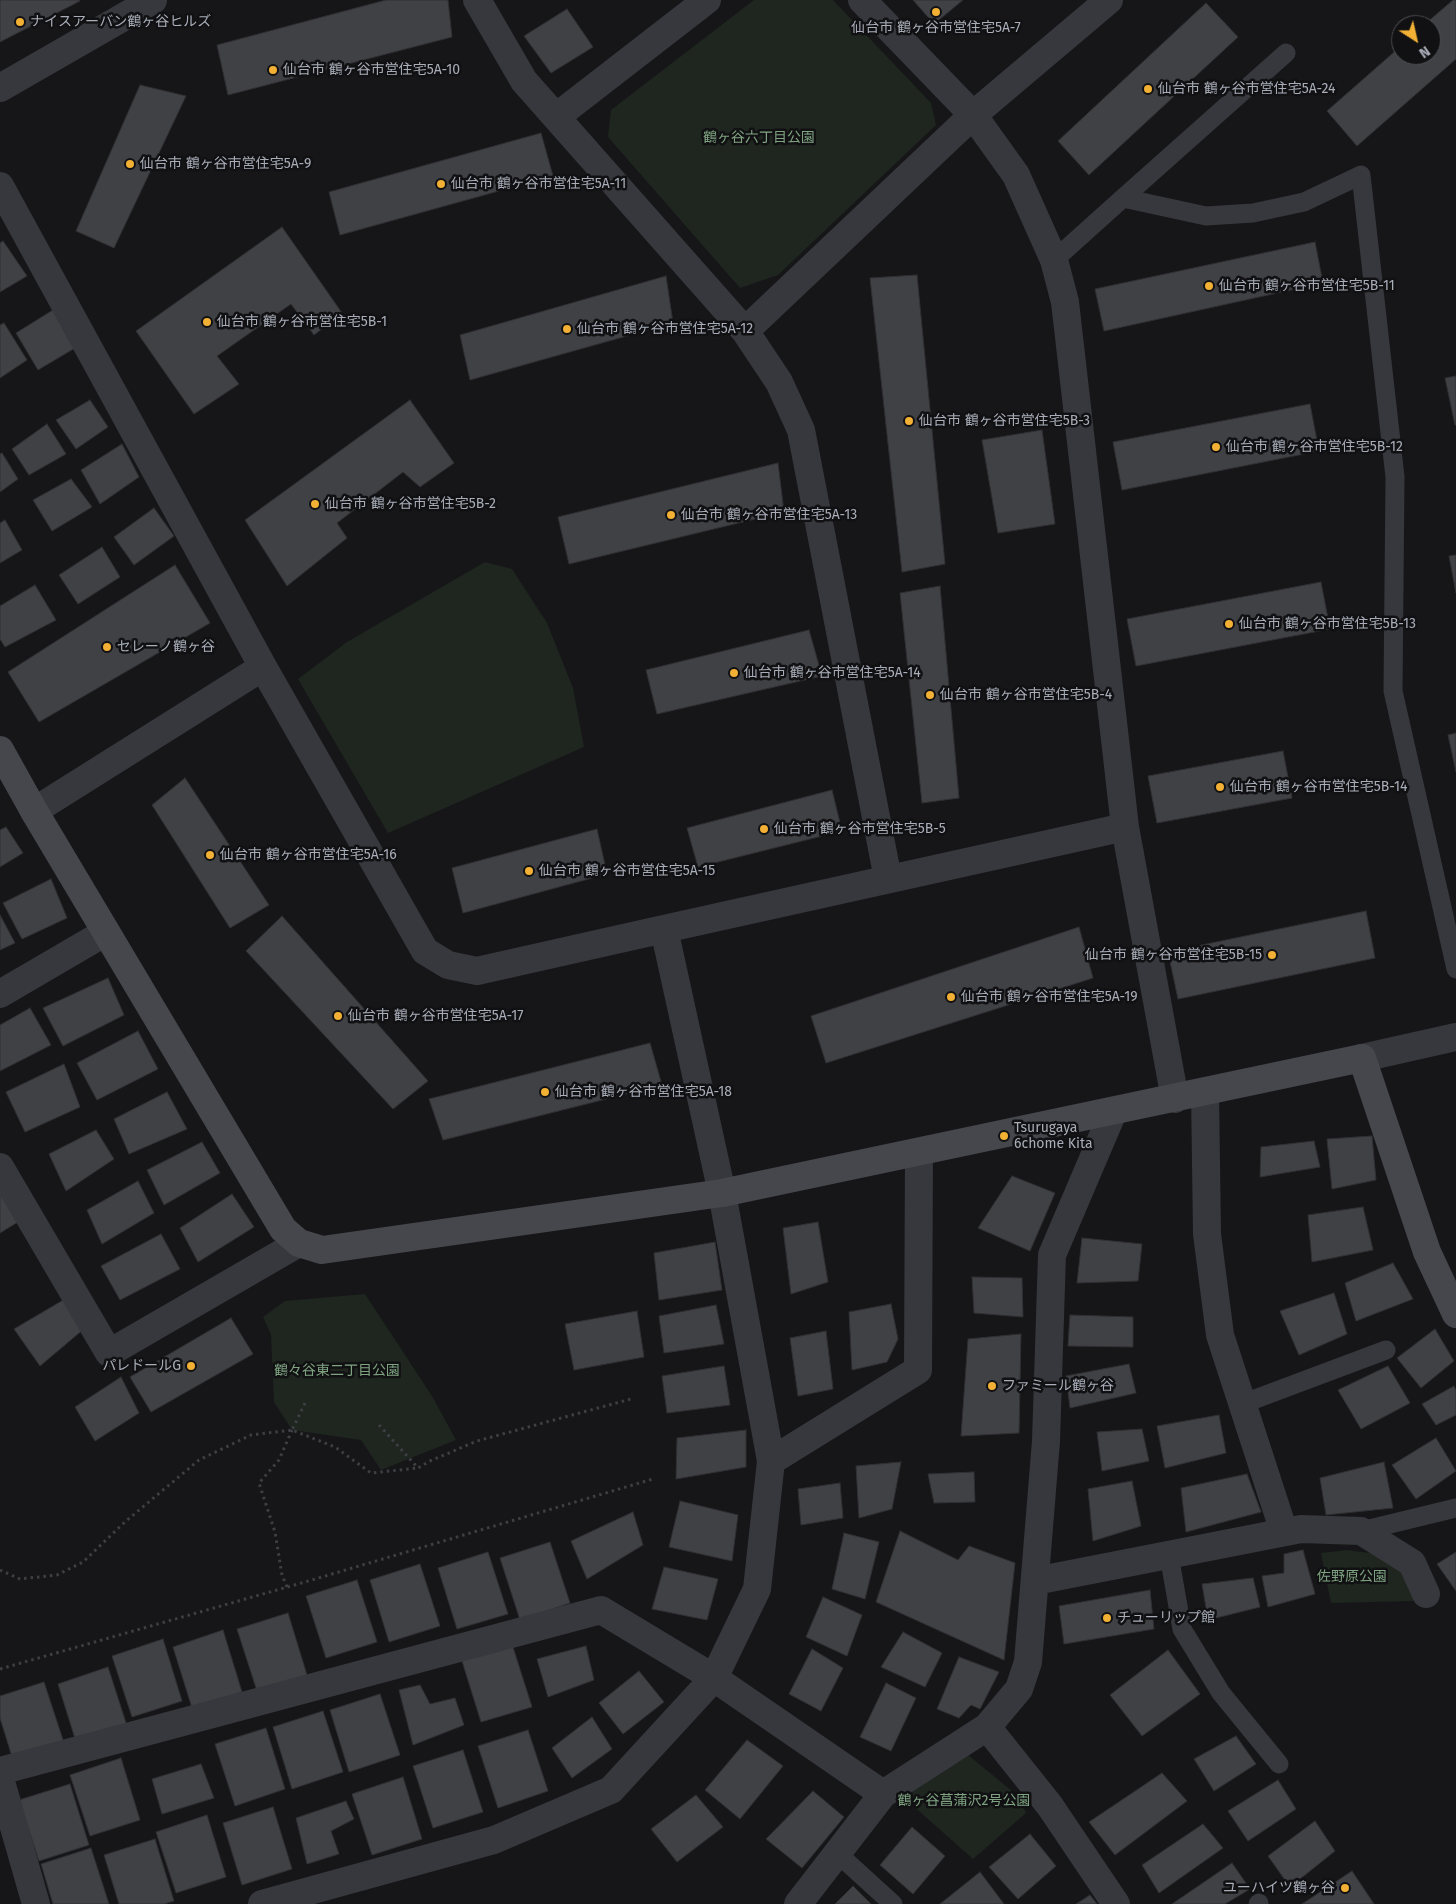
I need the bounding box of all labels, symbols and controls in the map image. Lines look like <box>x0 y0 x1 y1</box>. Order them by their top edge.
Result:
marker: 仙台市 鶴ヶ谷市営住宅5A-7 <box>930 6 942 18</box>
place label: ナイスアーバン鶴ヶ谷ヒルズ <box>30 14 211 30</box>
north arrow <box>1391 15 1441 65</box>
marker: ナイスアーバン鶴ヶ谷ヒルズ <box>14 16 26 28</box>
place label: 仙台市 鶴ヶ谷市営住宅5A-7 <box>851 20 1021 36</box>
text: N <box>1416 42 1433 62</box>
place label: 仙台市 鶴ヶ谷市営住宅5A-10 <box>283 62 460 78</box>
marker: 仙台市 鶴ヶ谷市営住宅5A-10 <box>267 64 279 76</box>
place label: 仙台市 鶴ヶ谷市営住宅5A-24 <box>1158 81 1335 97</box>
marker: 仙台市 鶴ヶ谷市営住宅5A-24 <box>1142 83 1154 95</box>
park label: 鶴ヶ谷六丁目公園 <box>703 130 815 146</box>
place label: 仙台市 鶴ヶ谷市営住宅5A-9 <box>140 156 311 172</box>
marker: 仙台市 鶴ヶ谷市営住宅5A-9 <box>124 158 136 170</box>
place label: 仙台市 鶴ヶ谷市営住宅5A-11 <box>451 176 626 192</box>
marker: 仙台市 鶴ヶ谷市営住宅5A-11 <box>435 178 447 190</box>
place label: 仙台市 鶴ヶ谷市営住宅5B-11 <box>1219 278 1395 294</box>
marker: 仙台市 鶴ヶ谷市営住宅5B-11 <box>1203 280 1215 292</box>
place label: 仙台市 鶴ヶ谷市営住宅5B-1 <box>217 314 387 330</box>
marker: 仙台市 鶴ヶ谷市営住宅5B-1 <box>201 316 213 328</box>
place label: 仙台市 鶴ヶ谷市営住宅5A-12 <box>577 321 753 337</box>
marker: 仙台市 鶴ヶ谷市営住宅5A-12 <box>561 323 573 335</box>
place label: 仙台市 鶴ヶ谷市営住宅5B-3 <box>919 413 1090 429</box>
marker: 仙台市 鶴ヶ谷市営住宅5B-3 <box>903 415 915 427</box>
place label: 仙台市 鶴ヶ谷市営住宅5B-12 <box>1226 439 1403 455</box>
marker: 仙台市 鶴ヶ谷市営住宅5B-12 <box>1210 441 1222 453</box>
place label: 仙台市 鶴ヶ谷市営住宅5B-2 <box>325 496 496 512</box>
marker: 仙台市 鶴ヶ谷市営住宅5B-2 <box>309 498 321 510</box>
place label: 仙台市 鶴ヶ谷市営住宅5A-13 <box>681 507 857 523</box>
marker: 仙台市 鶴ヶ谷市営住宅5A-13 <box>665 509 677 521</box>
place label: 仙台市 鶴ヶ谷市営住宅5B-13 <box>1239 616 1416 632</box>
marker: 仙台市 鶴ヶ谷市営住宅5B-13 <box>1223 618 1235 630</box>
place label: セレーノ鶴ヶ谷 <box>117 639 215 655</box>
marker: セレーノ鶴ヶ谷 <box>101 641 113 653</box>
place label: 仙台市 鶴ヶ谷市営住宅5A-14 <box>744 665 921 681</box>
marker: 仙台市 鶴ヶ谷市営住宅5A-14 <box>728 667 740 679</box>
place label: 仙台市 鶴ヶ谷市営住宅5B-4 <box>940 687 1112 703</box>
marker: 仙台市 鶴ヶ谷市営住宅5B-4 <box>924 689 936 701</box>
place label: 仙台市 鶴ヶ谷市営住宅5B-14 <box>1230 779 1407 795</box>
marker: 仙台市 鶴ヶ谷市営住宅5B-14 <box>1214 781 1226 793</box>
place label: 仙台市 鶴ヶ谷市営住宅5B-5 <box>774 821 946 837</box>
marker: 仙台市 鶴ヶ谷市営住宅5B-5 <box>758 823 770 835</box>
place label: 仙台市 鶴ヶ谷市営住宅5A-16 <box>220 847 397 863</box>
marker: 仙台市 鶴ヶ谷市営住宅5A-16 <box>204 849 216 861</box>
place label: 仙台市 鶴ヶ谷市営住宅5A-15 <box>539 863 715 879</box>
marker: 仙台市 鶴ヶ谷市営住宅5A-15 <box>523 865 535 877</box>
place label: 仙台市 鶴ヶ谷市営住宅5B-15 <box>1085 947 1262 963</box>
marker: 仙台市 鶴ヶ谷市営住宅5B-15 <box>1266 949 1278 961</box>
place label: 仙台市 鶴ヶ谷市営住宅5A-19 <box>961 989 1138 1005</box>
marker: 仙台市 鶴ヶ谷市営住宅5A-19 <box>945 991 957 1003</box>
place label: 仙台市 鶴ヶ谷市営住宅5A-17 <box>348 1008 524 1024</box>
marker: 仙台市 鶴ヶ谷市営住宅5A-17 <box>332 1010 344 1022</box>
place label: 仙台市 鶴ヶ谷市営住宅5A-18 <box>555 1084 732 1100</box>
marker: 仙台市 鶴ヶ谷市営住宅5A-18 <box>539 1086 551 1098</box>
place label: Tsurugaya 6chome Kita <box>1014 1120 1093 1152</box>
marker: Tsurugaya 6chome Kita <box>998 1130 1010 1142</box>
place label: パレドールG <box>102 1358 181 1374</box>
marker: パレドールG <box>185 1360 197 1372</box>
park label: 鶴々谷東二丁目公園 <box>274 1363 400 1379</box>
place label: ファミール鶴ヶ谷 <box>1002 1378 1114 1394</box>
marker: ファミール鶴ヶ谷 <box>986 1380 998 1392</box>
park label: 佐野原公園 <box>1317 1569 1387 1585</box>
place label: チューリップ館 <box>1117 1610 1215 1626</box>
marker: チューリップ館 <box>1101 1612 1113 1624</box>
park label: 鶴ヶ谷菖蒲沢2号公園 <box>898 1793 1030 1809</box>
place label: ユーハイツ鶴ヶ谷 <box>1223 1880 1335 1896</box>
marker: ユーハイツ鶴ヶ谷 <box>1339 1882 1351 1894</box>

